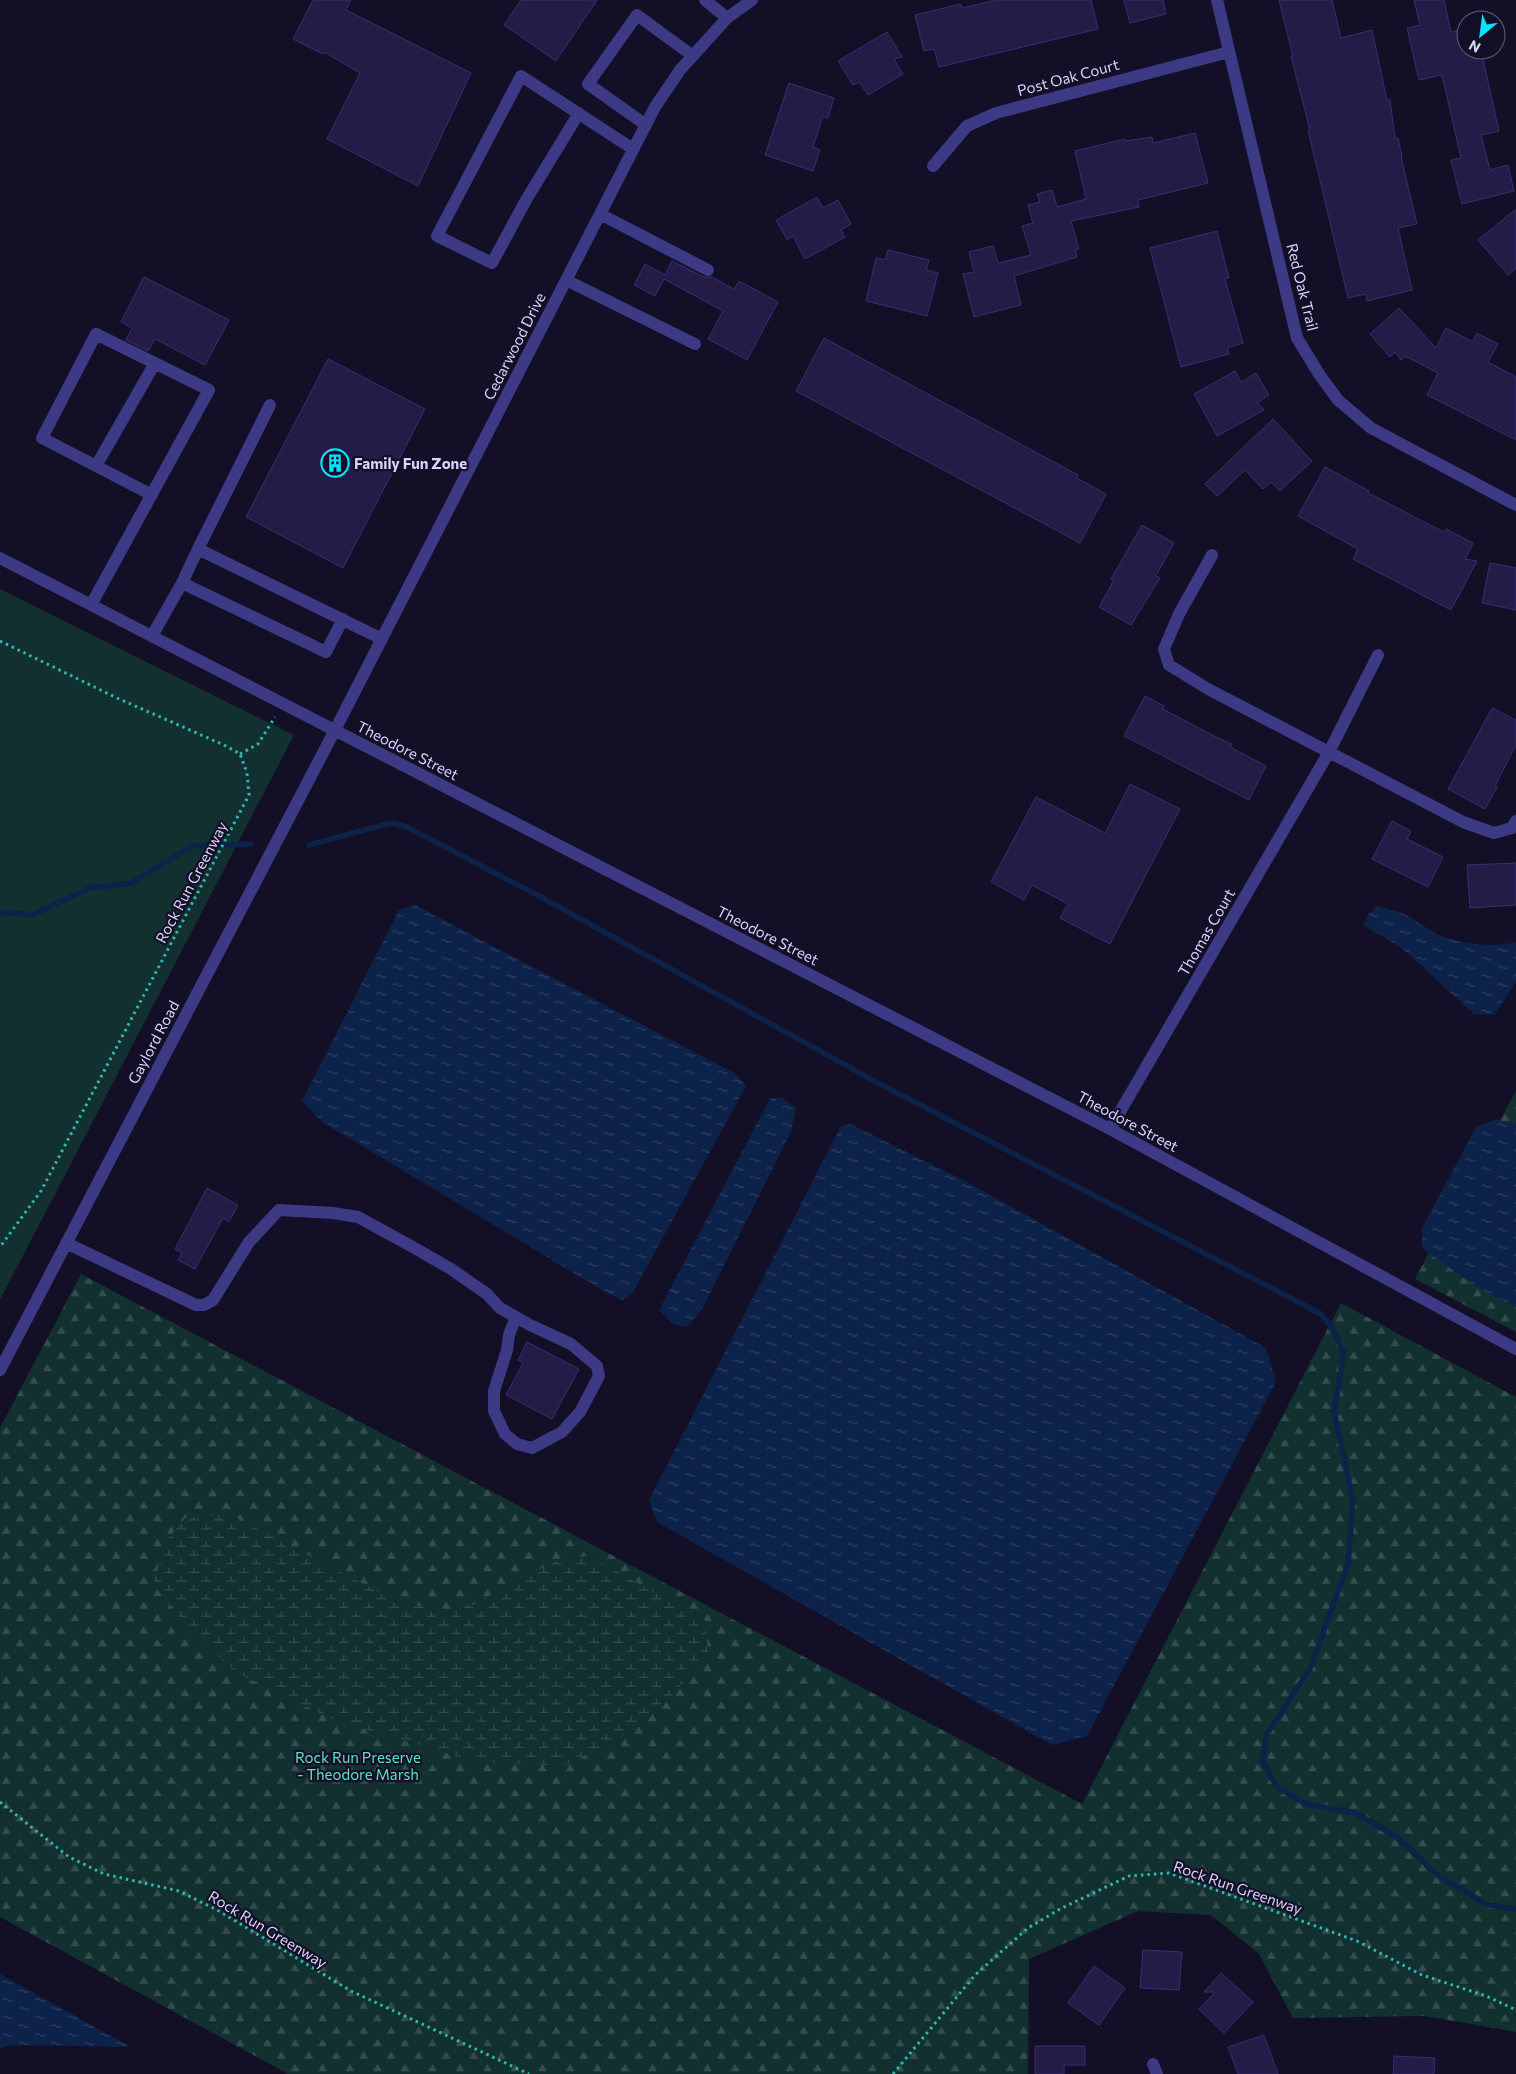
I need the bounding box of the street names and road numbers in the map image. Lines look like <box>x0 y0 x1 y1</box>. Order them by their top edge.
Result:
street label: Post Oak Court <box>1015 55 1121 99</box>
street label: Red Oak Trail <box>1283 241 1323 333</box>
street label: Cedarwood Drive <box>479 289 549 403</box>
street label: Theodore Street <box>354 717 462 783</box>
street label: Rock Run Greenway <box>151 818 231 946</box>
street label: Thomas Court <box>1174 885 1238 979</box>
street label: Theodore Street <box>714 902 822 968</box>
street label: Gaylord Road <box>124 997 182 1087</box>
street label: Theodore Street <box>1074 1087 1182 1155</box>
street label: Rock Run Greenway <box>1171 1857 1305 1918</box>
street label: Rock Run Greenway <box>205 1887 331 1972</box>

